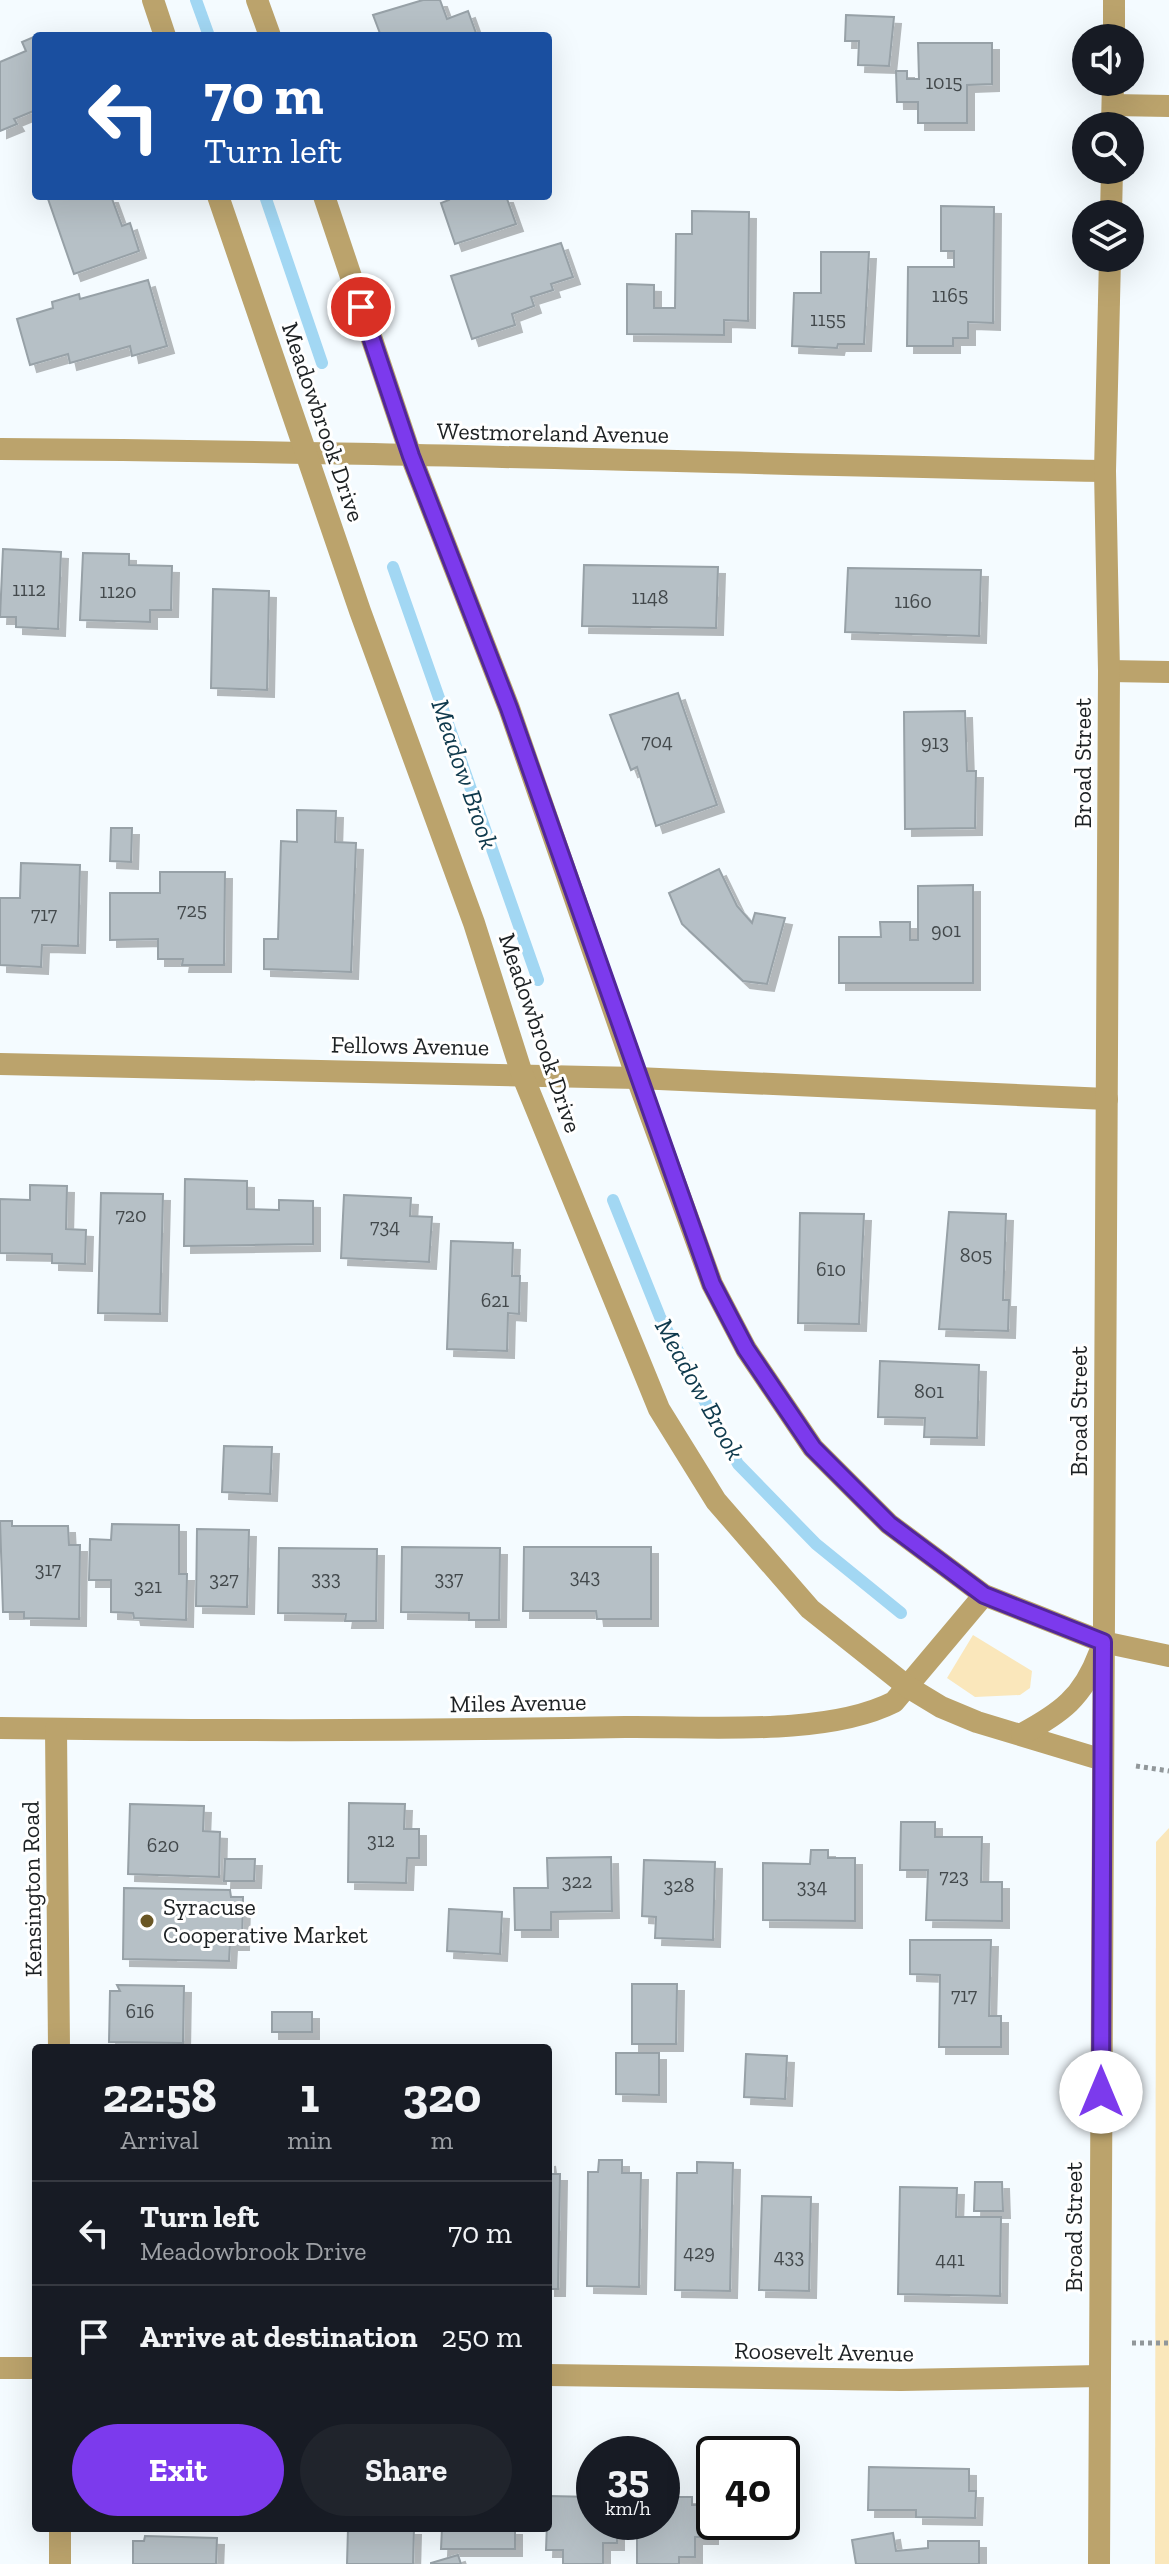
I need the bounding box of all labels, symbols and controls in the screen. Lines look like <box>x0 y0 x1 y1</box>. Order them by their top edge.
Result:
map controls <box>1072 24 1144 272</box>
button: sound <box>1072 24 1144 96</box>
text: 70 m <box>204 61 324 128</box>
icon: left <box>72 64 176 168</box>
house number: 1015 <box>925 70 963 94</box>
button: search <box>1072 112 1144 184</box>
text: Turn left <box>204 129 342 172</box>
button: layers <box>1072 200 1144 272</box>
pin <box>327 273 395 341</box>
house number: 1165 <box>932 283 968 307</box>
icon: arrive <box>339 285 383 329</box>
house number: 1155 <box>810 307 846 331</box>
street label: Meadowbrook Drive <box>276 318 371 525</box>
street label: Westmoreland Avenue <box>437 416 669 449</box>
house number: 1112 <box>12 577 46 601</box>
house number: 1120 <box>99 579 137 603</box>
house number: 1148 <box>632 585 668 609</box>
house number: 1160 <box>894 589 932 613</box>
water label: Meadow Brook <box>424 695 506 853</box>
street label: Broad Street <box>1068 698 1097 828</box>
house number: 704 <box>641 729 673 753</box>
house number: 913 <box>921 730 949 754</box>
house number: 725 <box>177 898 207 922</box>
house number: 717 <box>31 902 58 926</box>
house number: 901 <box>931 918 961 942</box>
street label: Meadowbrook Drive <box>493 929 588 1136</box>
street label: Fellows Avenue <box>331 1030 489 1061</box>
house number: 720 <box>115 1203 147 1227</box>
house number: 734 <box>370 1214 400 1238</box>
house number: 805 <box>960 1243 992 1267</box>
house number: 610 <box>816 1257 846 1281</box>
house number: 621 <box>481 1288 510 1312</box>
water label: Meadow Brook <box>648 1313 752 1465</box>
street label: Broad Street <box>1064 1346 1093 1476</box>
house number: 801 <box>914 1379 944 1403</box>
house number: 317 <box>35 1557 62 1581</box>
house number: 343 <box>570 1564 600 1588</box>
house number: 333 <box>311 1566 341 1590</box>
house number: 337 <box>435 1566 464 1590</box>
house number: 327 <box>209 1567 239 1591</box>
house number: 321 <box>134 1574 162 1598</box>
street label: Miles Avenue <box>449 1687 587 1718</box>
street label: Kensington Road <box>15 1801 48 1977</box>
house number: 312 <box>367 1828 395 1852</box>
house number: 620 <box>147 1833 179 1857</box>
house number: 723 <box>939 1864 969 1888</box>
house number: 322 <box>562 1869 592 1893</box>
house number: 328 <box>664 1873 694 1897</box>
house number: 334 <box>797 1874 827 1898</box>
place label: Syracuse Cooperative Market <box>163 1892 368 1949</box>
marker: Syracuse Cooperative Market <box>138 1912 156 1930</box>
house number: 717 <box>951 1983 978 2007</box>
house number: 616 <box>126 1999 154 2023</box>
position arrow <box>1059 2050 1143 2134</box>
text: 22:58 <box>102 2067 217 2124</box>
text: 1 <box>300 2067 319 2124</box>
text: 320 <box>402 2067 481 2124</box>
text: Arrival <box>121 2124 199 2156</box>
text: min <box>287 2124 332 2156</box>
text: m <box>431 2124 453 2156</box>
street label: Broad Street <box>1059 2162 1088 2292</box>
text: Turn left <box>140 2199 259 2235</box>
icon: left <box>72 2211 116 2255</box>
text: 70 m <box>448 2215 512 2251</box>
text: Meadowbrook Drive <box>140 2235 367 2267</box>
house number: 429 <box>683 2240 715 2264</box>
house number: 433 <box>774 2244 804 2268</box>
house number: 441 <box>935 2247 965 2271</box>
icon: arrive <box>72 2315 116 2359</box>
text: Arrive at destination <box>140 2319 417 2355</box>
text: 250 m <box>441 2319 522 2355</box>
street label: Roosevelt Avenue <box>734 2335 914 2368</box>
button: Exit <box>72 2424 284 2516</box>
button: Share <box>300 2424 512 2516</box>
speed limit sign: 40 <box>696 2436 800 2540</box>
text: 35 <box>607 2454 649 2502</box>
text: km/h <box>605 2496 651 2520</box>

